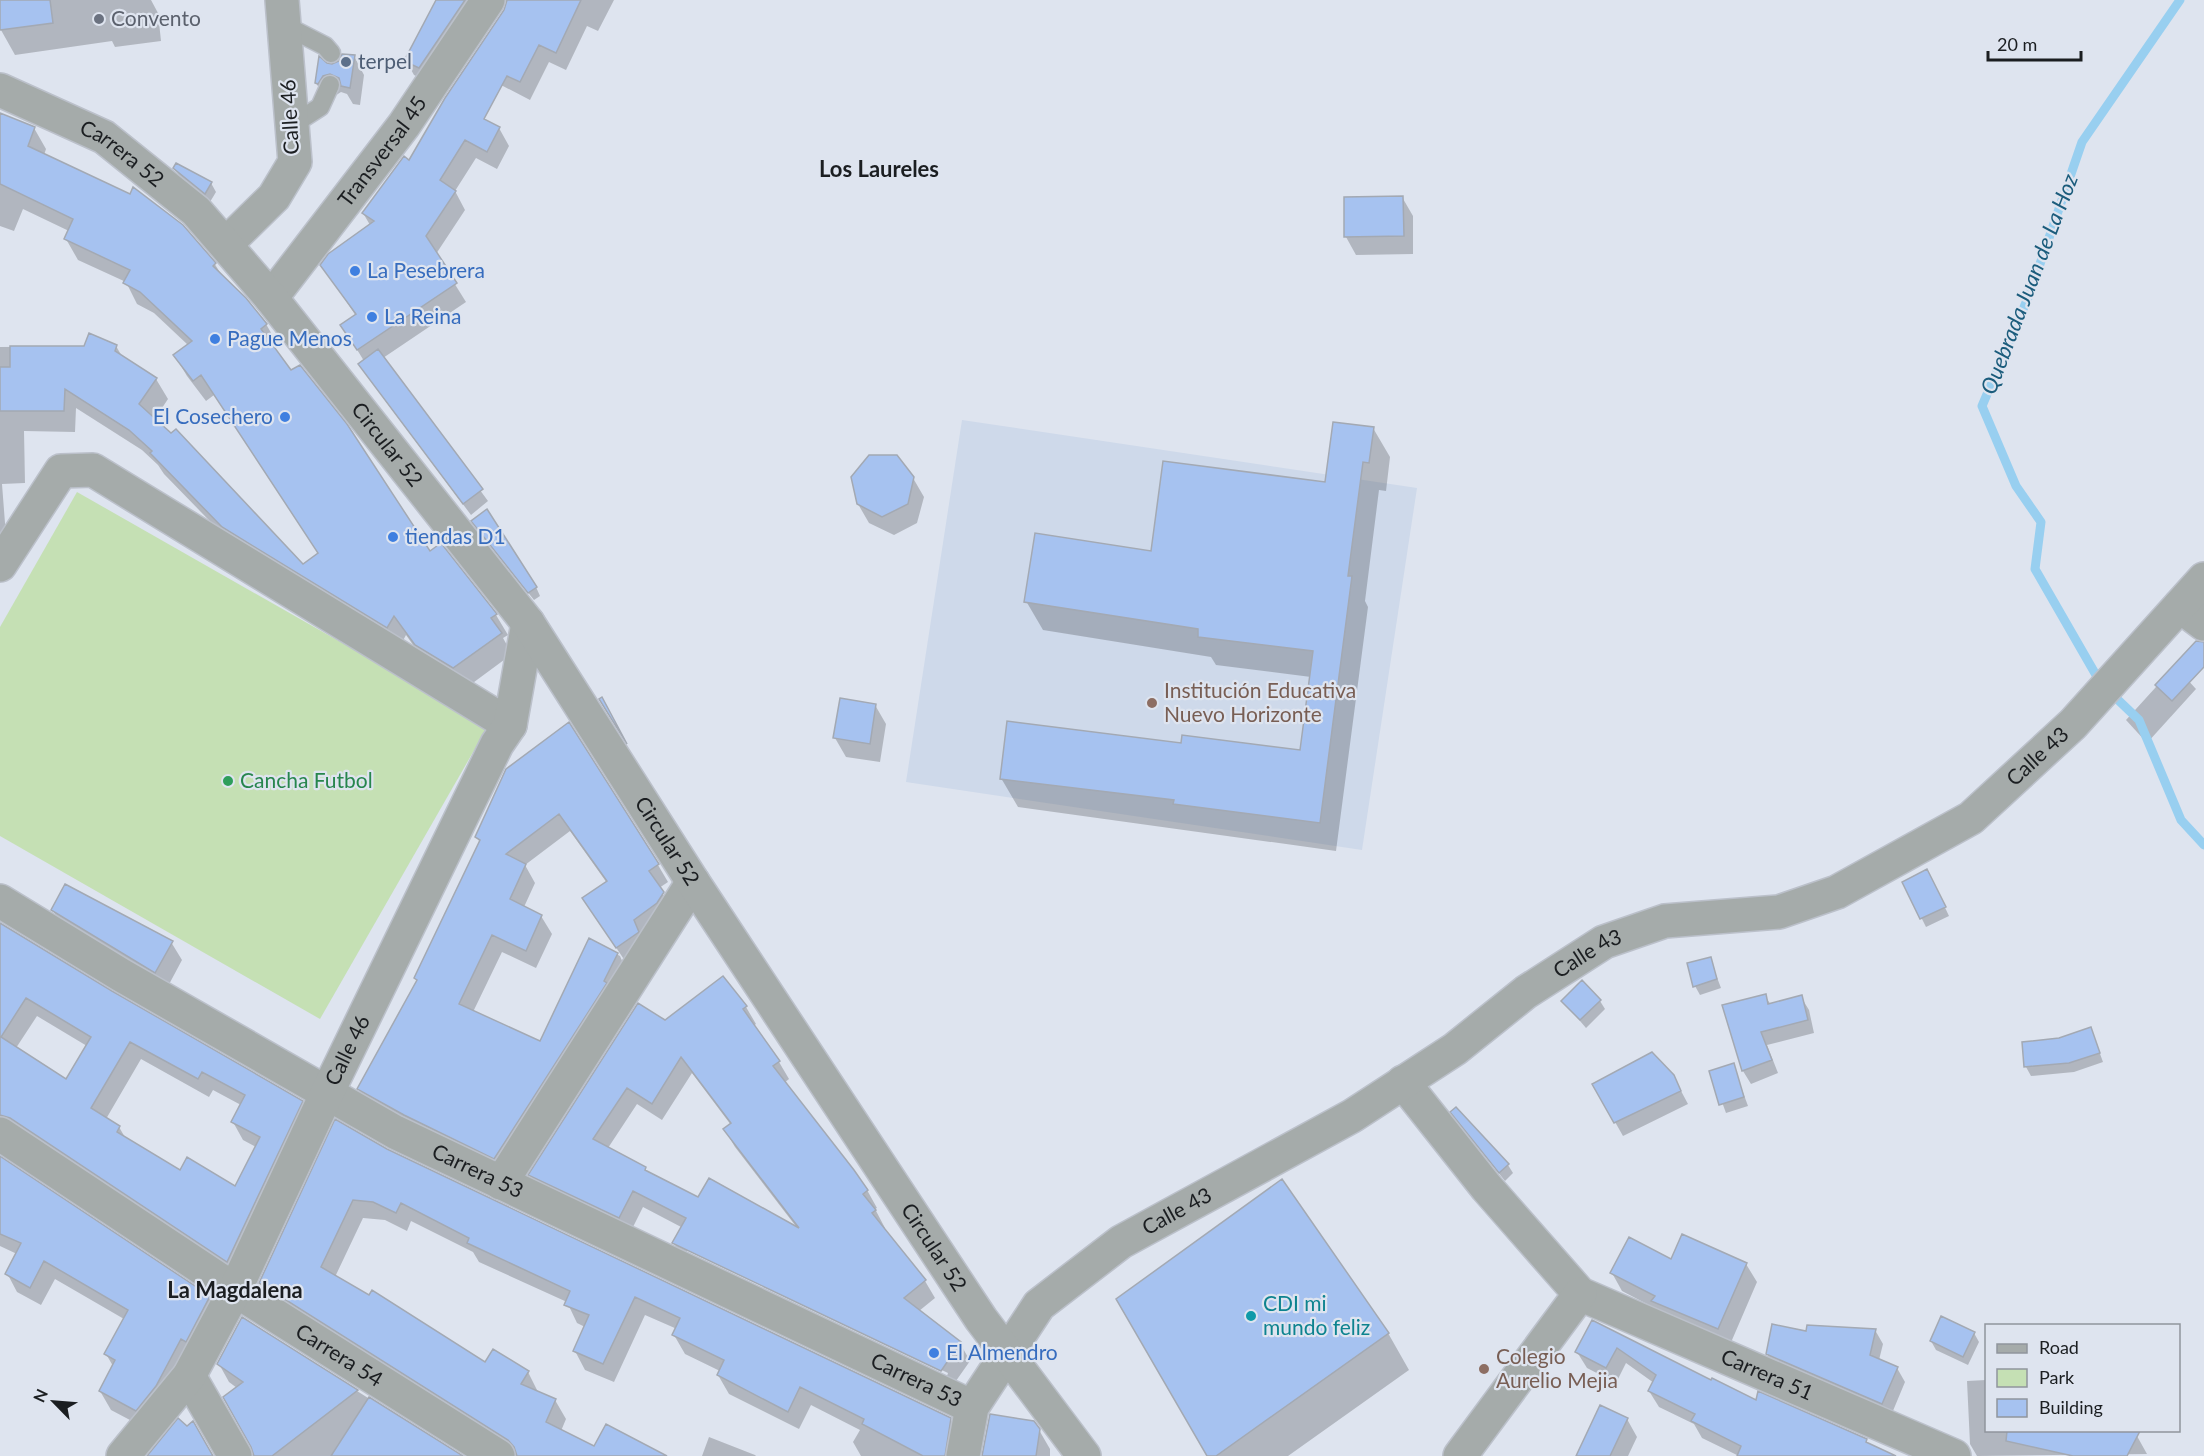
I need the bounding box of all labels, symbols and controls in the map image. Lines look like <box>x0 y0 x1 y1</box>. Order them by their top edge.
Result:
place label: Convento <box>111 5 201 30</box>
marker: Convento <box>92 12 106 26</box>
scale bar <box>1988 24 2081 62</box>
text: 20 m <box>1997 33 2037 55</box>
place label: terpel <box>358 48 412 73</box>
marker: terpel <box>339 55 353 69</box>
street label: Calle 46 <box>274 79 303 155</box>
street label: Transversal 45 <box>332 91 431 211</box>
street label: Carrera 52 <box>77 114 170 191</box>
district label: Los Laureles <box>819 155 939 182</box>
water label: Quebrada Juan de La Hoz <box>1974 169 2083 398</box>
place label: La Pesebrera <box>367 257 485 282</box>
marker: La Pesebrera <box>348 264 362 278</box>
place label: La Reina <box>384 303 461 328</box>
marker: La Reina <box>365 310 379 324</box>
place label: Pague Menos <box>227 325 352 350</box>
marker: Pague Menos <box>208 332 222 346</box>
street label: Circular 52 <box>347 397 429 491</box>
place label: El Cosechero <box>153 403 273 428</box>
marker: El Cosechero <box>278 410 292 424</box>
place label: tiendas D1 <box>405 523 506 548</box>
marker: tiendas D1 <box>386 530 400 544</box>
place label: Institución Educativa Nuevo Horizonte <box>1164 677 1356 726</box>
marker: Institución Educativa Nuevo Horizonte <box>1145 696 1159 710</box>
street label: Calle 43 <box>2001 721 2073 790</box>
place label: Cancha Futbol <box>240 767 373 792</box>
marker: Cancha Futbol <box>221 774 235 788</box>
street label: Circular 52 <box>631 791 706 889</box>
street label: Calle 43 <box>1548 923 1624 982</box>
street label: Calle 46 <box>319 1010 374 1089</box>
street label: Carrera 53 <box>428 1138 528 1202</box>
street label: Calle 43 <box>1137 1181 1215 1239</box>
street label: Circular 52 <box>897 1198 973 1295</box>
district label: La Magdalena <box>167 1276 303 1303</box>
place label: CDI mi mundo feliz <box>1263 1290 1370 1339</box>
marker: CDI mi mundo feliz <box>1244 1309 1258 1323</box>
street label: Carrera 54 <box>292 1318 388 1391</box>
legend <box>1985 1324 2180 1432</box>
text: Road <box>2039 1336 2079 1358</box>
place label: El Almendro <box>946 1339 1058 1364</box>
place label: Colegio Aurelio Mejia <box>1496 1343 1618 1392</box>
street label: Carrera 51 <box>1718 1343 1818 1405</box>
marker: El Almendro <box>927 1346 941 1360</box>
street label: Carrera 53 <box>867 1347 967 1411</box>
marker: Colegio Aurelio Mejia <box>1477 1362 1491 1376</box>
text: Park <box>2039 1366 2075 1388</box>
north arrow <box>24 1372 84 1432</box>
text: N <box>29 1386 51 1405</box>
text: Building <box>2039 1396 2103 1418</box>

